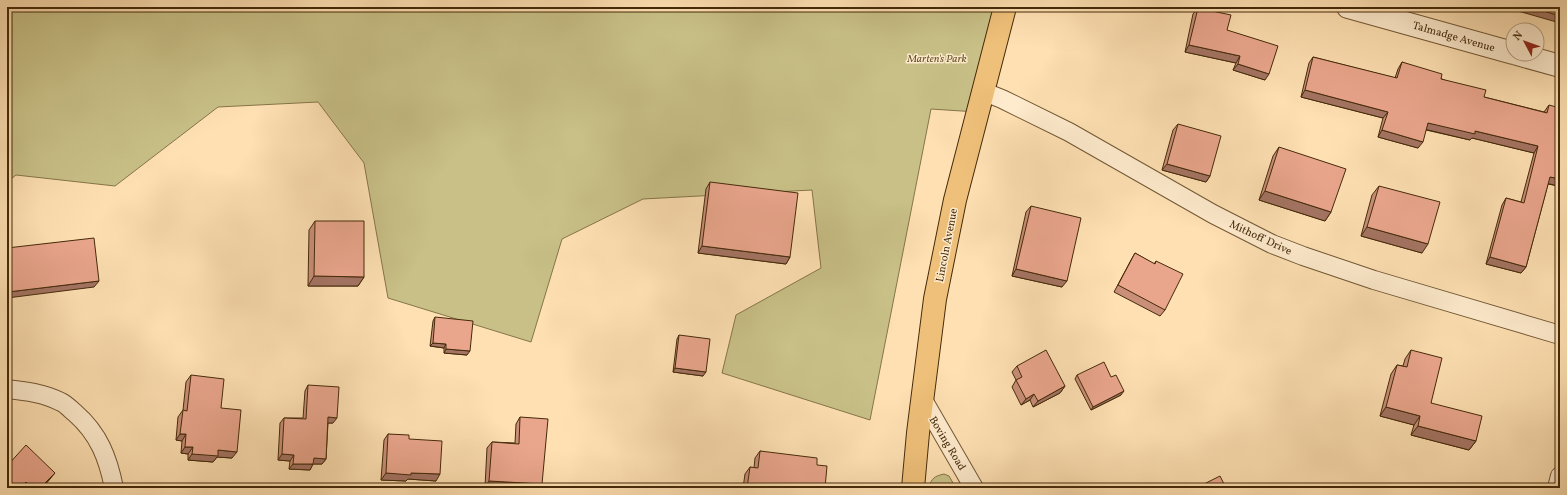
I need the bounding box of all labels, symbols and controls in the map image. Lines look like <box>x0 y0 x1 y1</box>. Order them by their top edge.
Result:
street label: Talmadge Avenue <box>1411 19 1496 56</box>
north arrow <box>1505 22 1545 62</box>
text: N <box>1510 28 1527 44</box>
park label: Marten's Park <box>906 52 967 67</box>
street label: Lincoln Avenue <box>933 207 962 283</box>
street label: Mithoff Drive <box>1227 217 1294 259</box>
street label: Boving Road <box>925 414 969 474</box>

